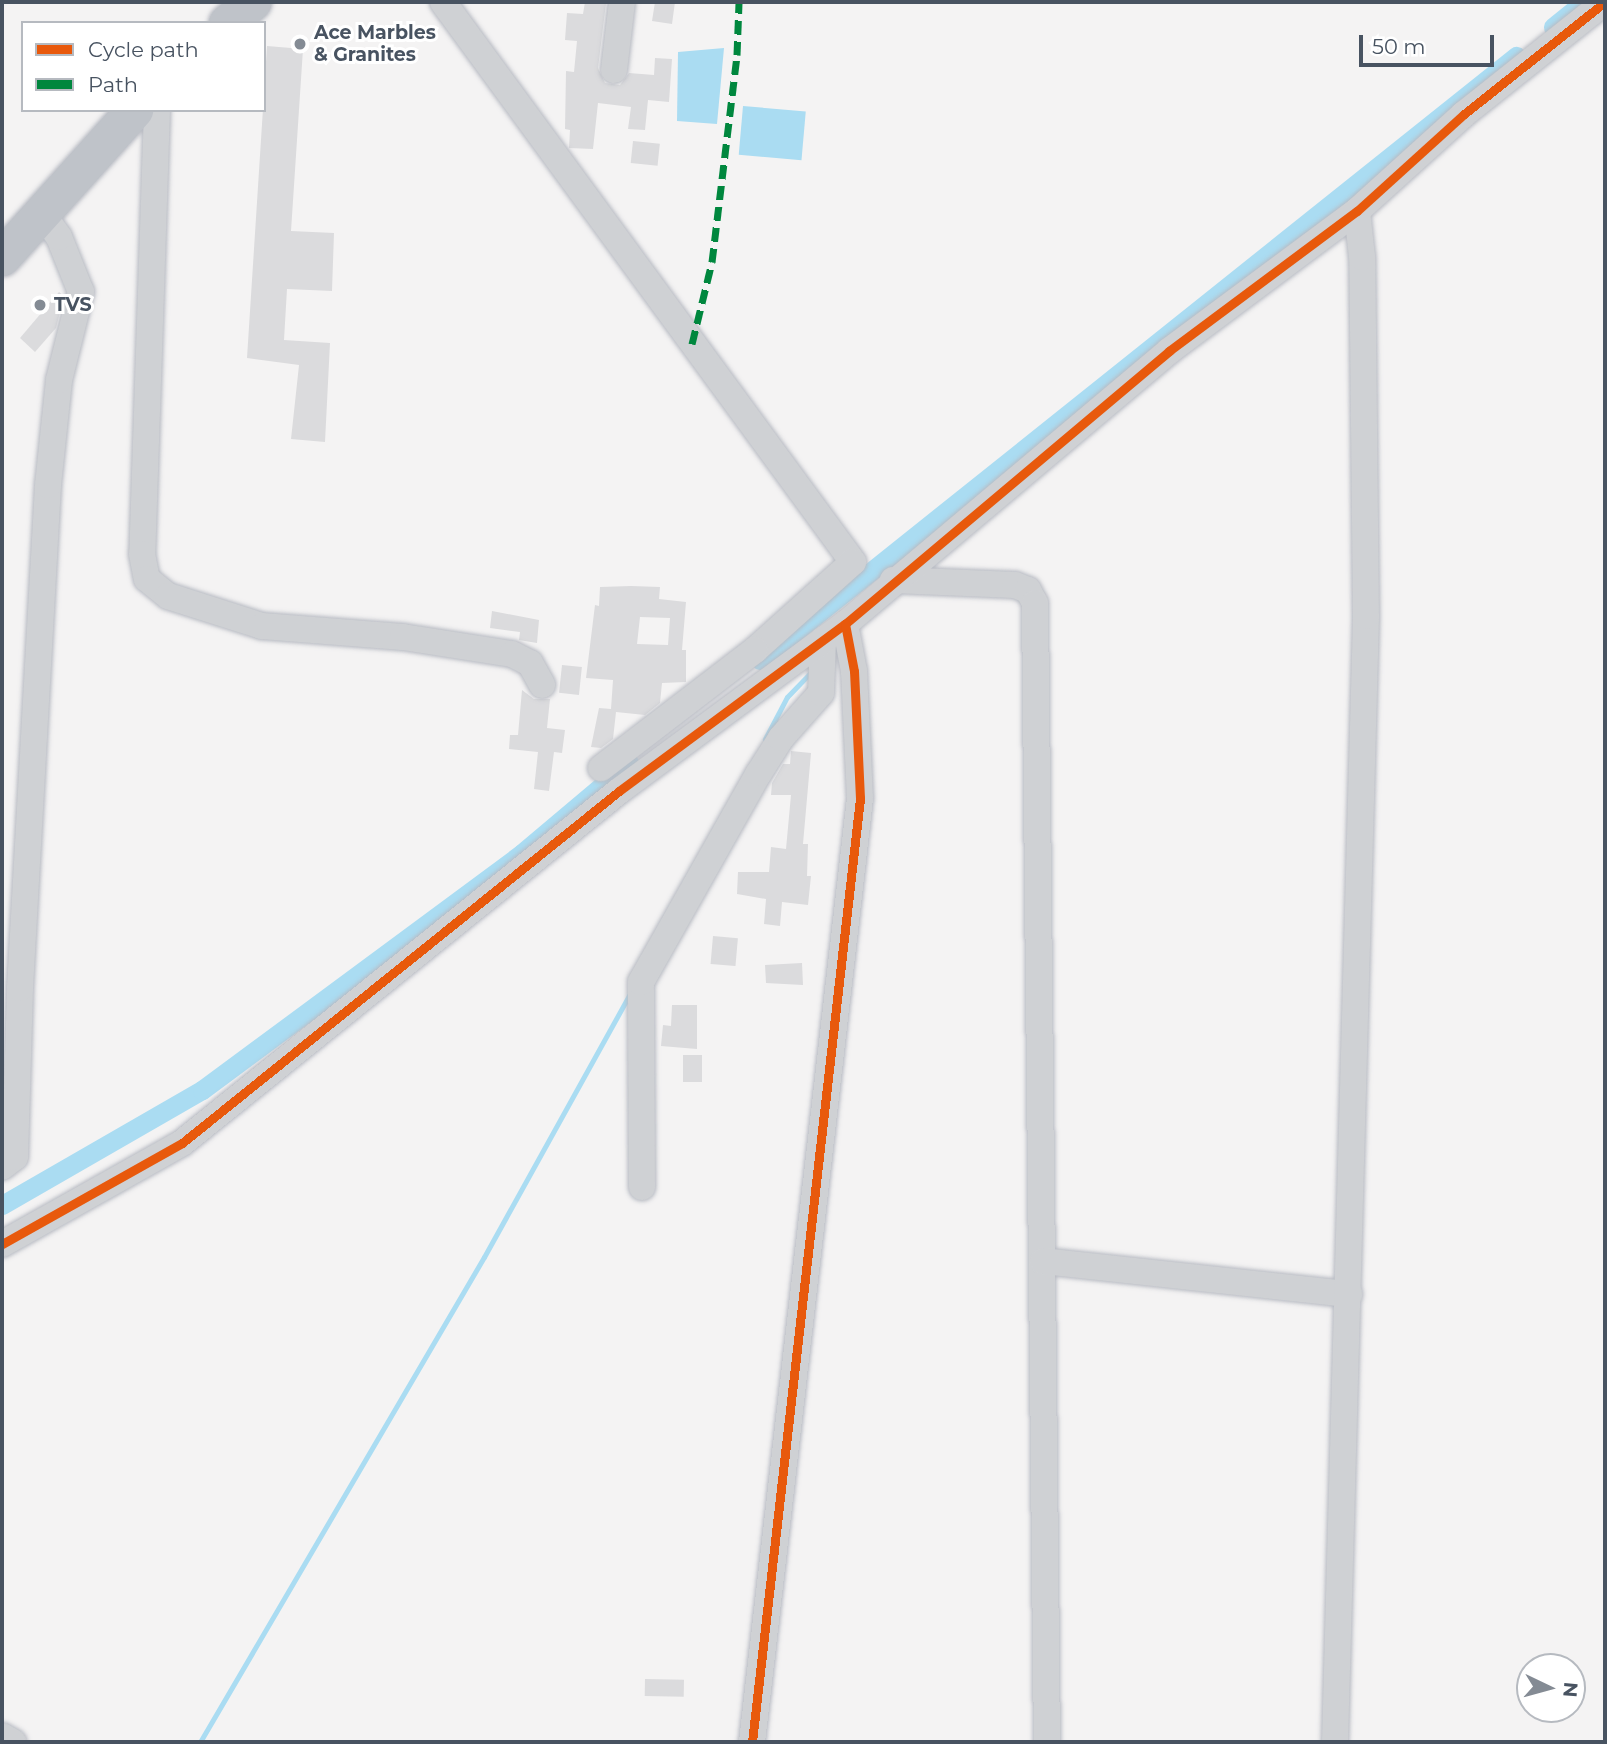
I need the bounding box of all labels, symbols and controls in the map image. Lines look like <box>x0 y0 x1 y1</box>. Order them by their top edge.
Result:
legend <box>21 21 266 112</box>
scale bar <box>1362 21 1497 65</box>
place label: Ace Marbles & Granites <box>314 22 436 66</box>
text: 50 m <box>1372 34 1426 59</box>
marker: Ace Marbles & Granites <box>292 36 308 52</box>
text: Cycle path <box>88 37 199 62</box>
text: Path <box>88 72 138 97</box>
place label: TVS <box>54 294 91 316</box>
marker: TVS <box>32 297 48 313</box>
north arrow <box>1516 1653 1586 1723</box>
text: N <box>1558 1681 1583 1698</box>

